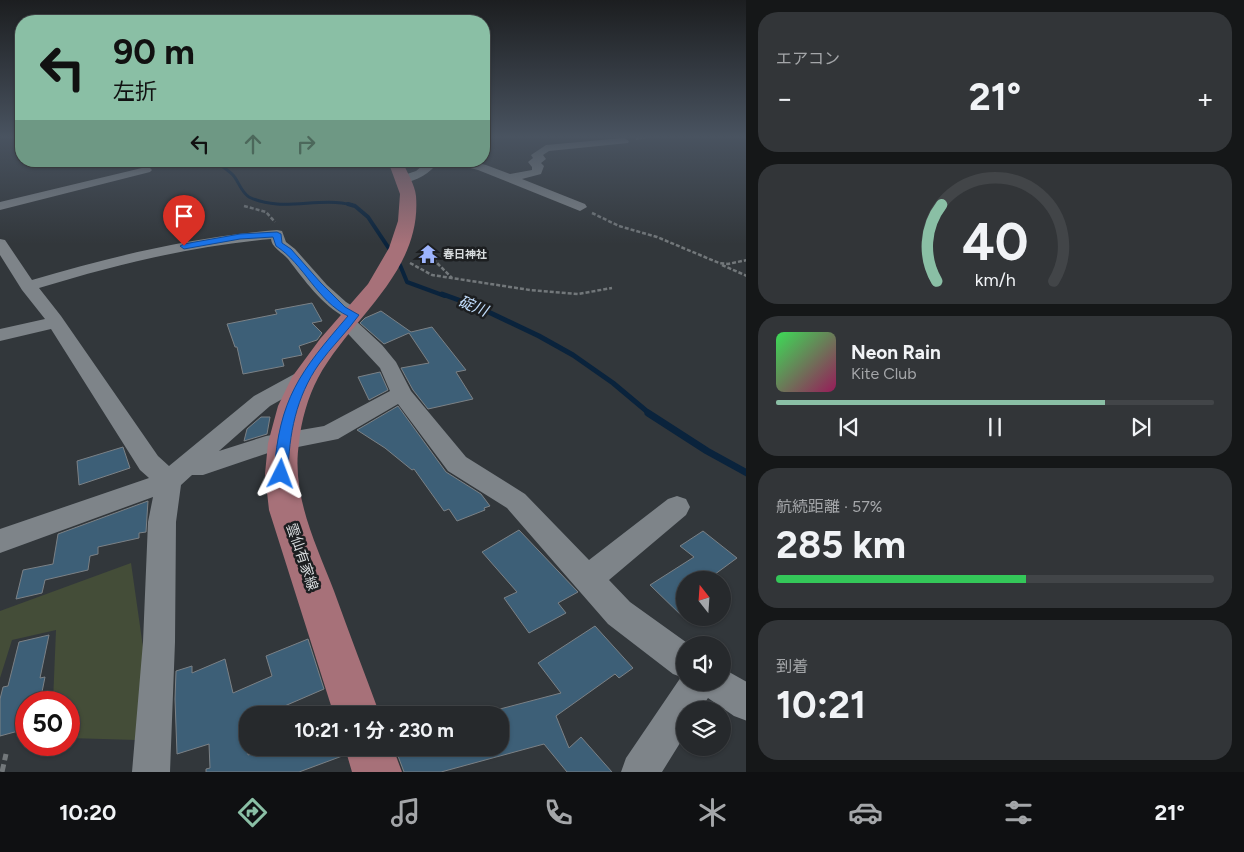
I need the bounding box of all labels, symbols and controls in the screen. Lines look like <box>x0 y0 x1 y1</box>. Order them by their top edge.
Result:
text: 90 m <box>113 31 195 73</box>
icon: left <box>30 35 95 100</box>
text: エアコン <box>776 49 840 68</box>
text: 21° <box>969 74 1021 120</box>
text: 左折 <box>113 78 157 105</box>
text: − <box>776 81 793 115</box>
text: + <box>1197 81 1214 115</box>
icon: left <box>186 130 214 158</box>
icon: ahead <box>239 130 267 158</box>
icon: right <box>292 130 320 158</box>
pin <box>163 195 205 246</box>
icon: arrive <box>170 202 198 230</box>
text: 40 <box>962 211 1028 273</box>
temple icon: 春日神社 <box>417 243 439 265</box>
place label: 春日神社 <box>443 248 487 261</box>
text: km/h <box>975 269 1015 290</box>
water label: 碇川 <box>456 292 492 321</box>
text: Neon Rain <box>851 341 941 364</box>
text: Kite Club <box>851 364 917 383</box>
icon: previous <box>835 413 863 441</box>
icon: pause <box>981 413 1009 441</box>
icon: next <box>1127 413 1155 441</box>
position arrow <box>254 447 306 499</box>
text: 航続距離 · 57% <box>776 497 882 516</box>
street label: 雲仙有家線 <box>283 521 321 593</box>
text: 285 km <box>776 522 906 568</box>
north arrow <box>676 571 731 626</box>
map controls <box>676 571 731 756</box>
button: sound <box>676 636 731 691</box>
text: 到着 <box>776 657 808 676</box>
text: 10:21 <box>776 682 866 728</box>
speed limit sign: 50 <box>15 691 80 756</box>
button: layers <box>676 701 731 756</box>
text: 10:21 · 1 分 · 230 m <box>294 719 454 742</box>
icon: directions <box>235 795 270 830</box>
icon: music <box>388 795 423 830</box>
icon: phone <box>541 795 576 830</box>
icon: climate <box>695 795 730 830</box>
icon: car <box>848 795 883 830</box>
icon: filters <box>1001 795 1036 830</box>
text: 10:20 <box>59 799 116 826</box>
text: 21° <box>1155 799 1185 826</box>

